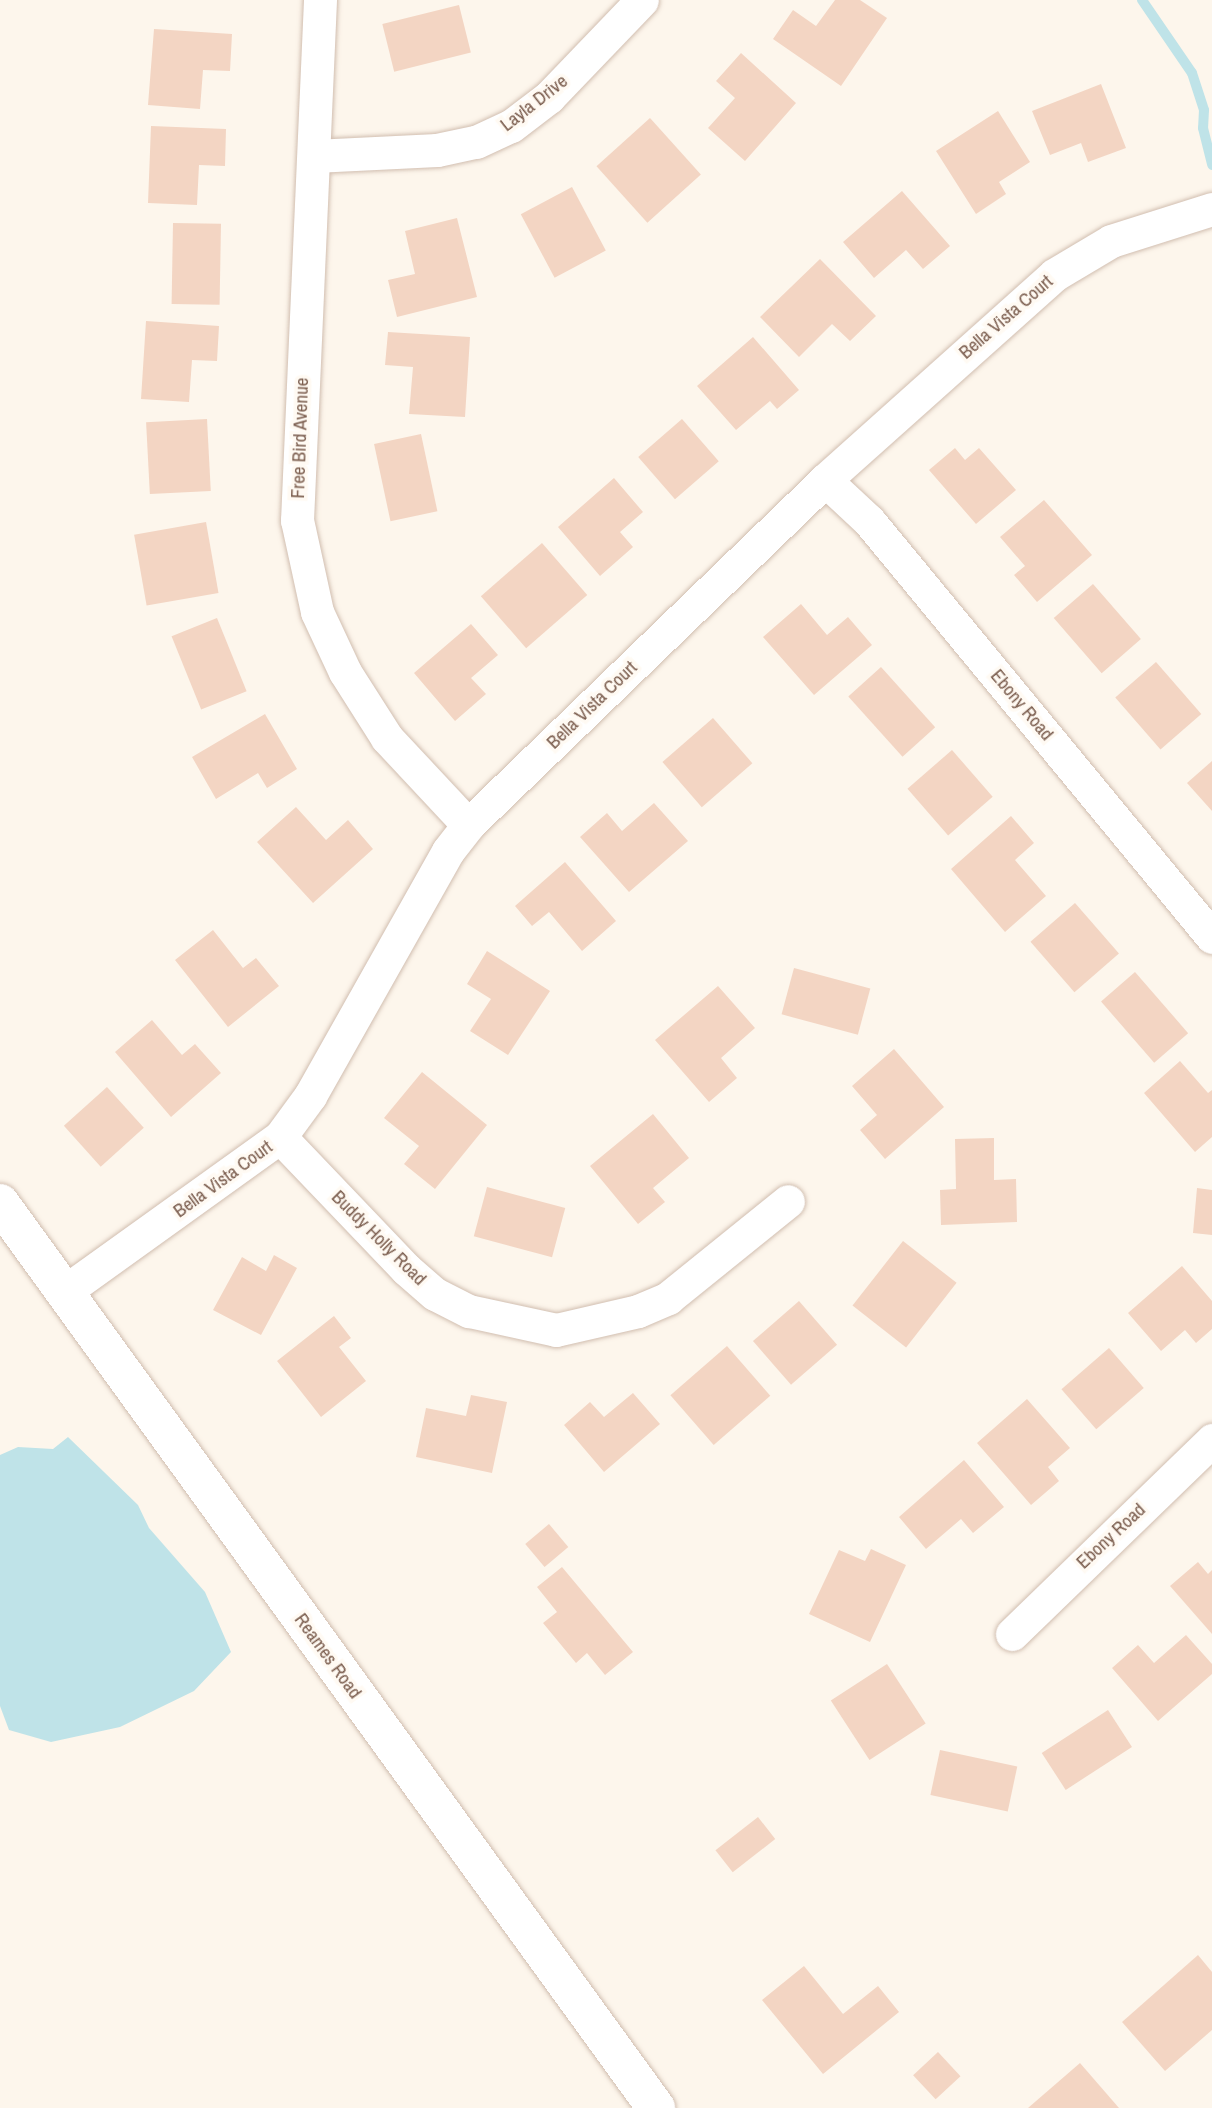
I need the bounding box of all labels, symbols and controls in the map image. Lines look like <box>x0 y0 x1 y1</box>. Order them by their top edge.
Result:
street label: Layla Drive <box>496 70 572 136</box>
street label: Bella Vista Court <box>955 270 1057 364</box>
street label: Free Bird Avenue <box>286 377 314 499</box>
street label: Bella Vista Court <box>542 656 642 754</box>
street label: Ebony Road <box>986 665 1058 745</box>
street label: Bella Vista Court <box>169 1135 277 1223</box>
street label: Buddy Holly Road <box>327 1186 431 1290</box>
street label: Ebony Road <box>1072 1498 1150 1574</box>
street label: Reames Road <box>290 1609 366 1703</box>

